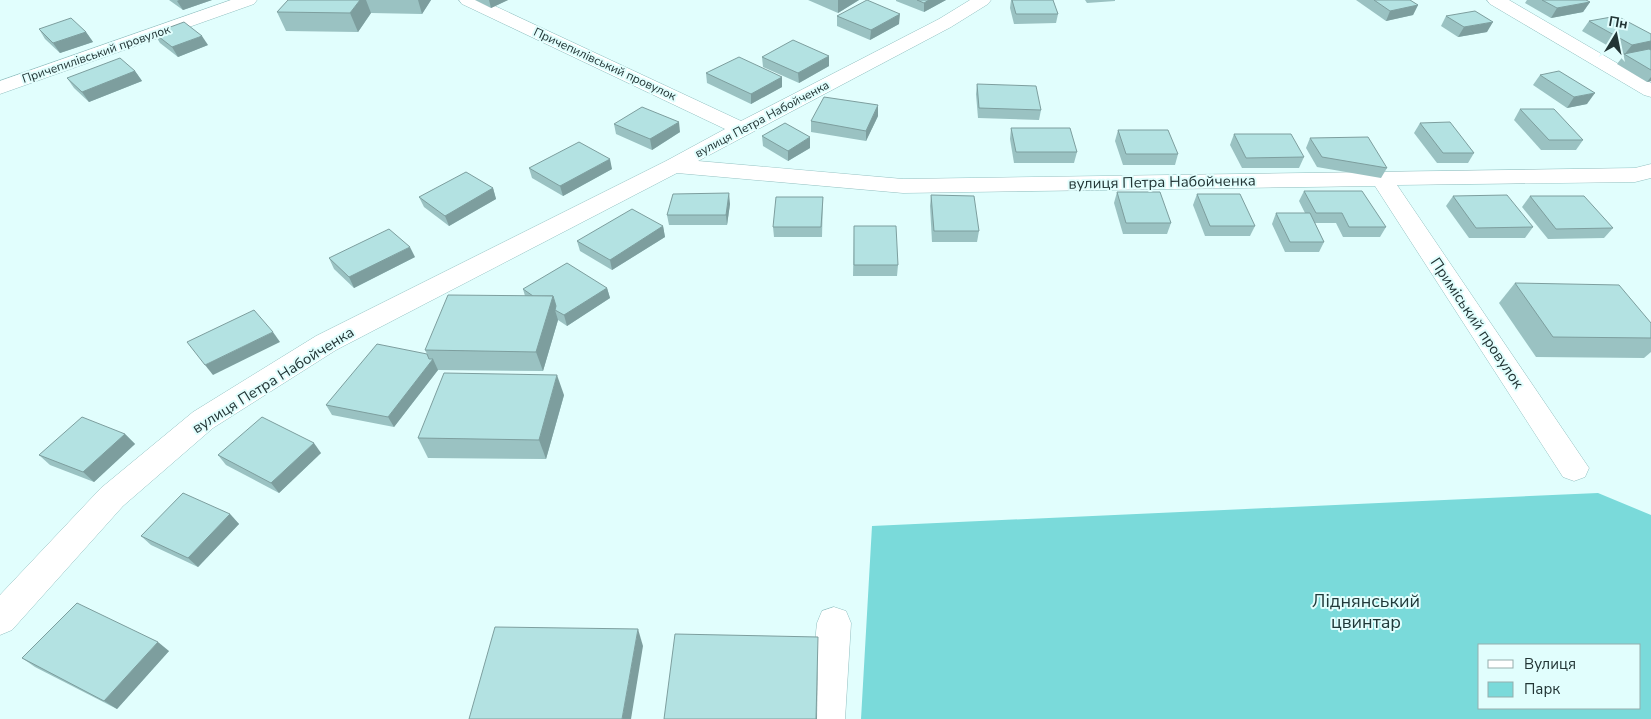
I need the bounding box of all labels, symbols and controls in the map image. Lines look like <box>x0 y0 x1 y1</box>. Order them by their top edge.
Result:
north arrow <box>1591 10 1641 60</box>
text: Пн <box>1607 12 1629 34</box>
street label: Причепилівський провулок <box>20 21 173 87</box>
street label: Причепилівський провулок <box>531 24 680 104</box>
street label: вулиця Петра Набойченка <box>692 77 832 161</box>
street label: вулиця Петра Набойченка <box>1068 170 1256 194</box>
street label: Приміський провулок <box>1426 254 1528 392</box>
street label: вулиця Петра Набойченка <box>188 322 358 438</box>
park label: Ліднянський цвинтар <box>1312 589 1420 634</box>
legend <box>1478 644 1641 709</box>
text: Вулиця <box>1524 654 1576 674</box>
text: Парк <box>1524 679 1560 699</box>

